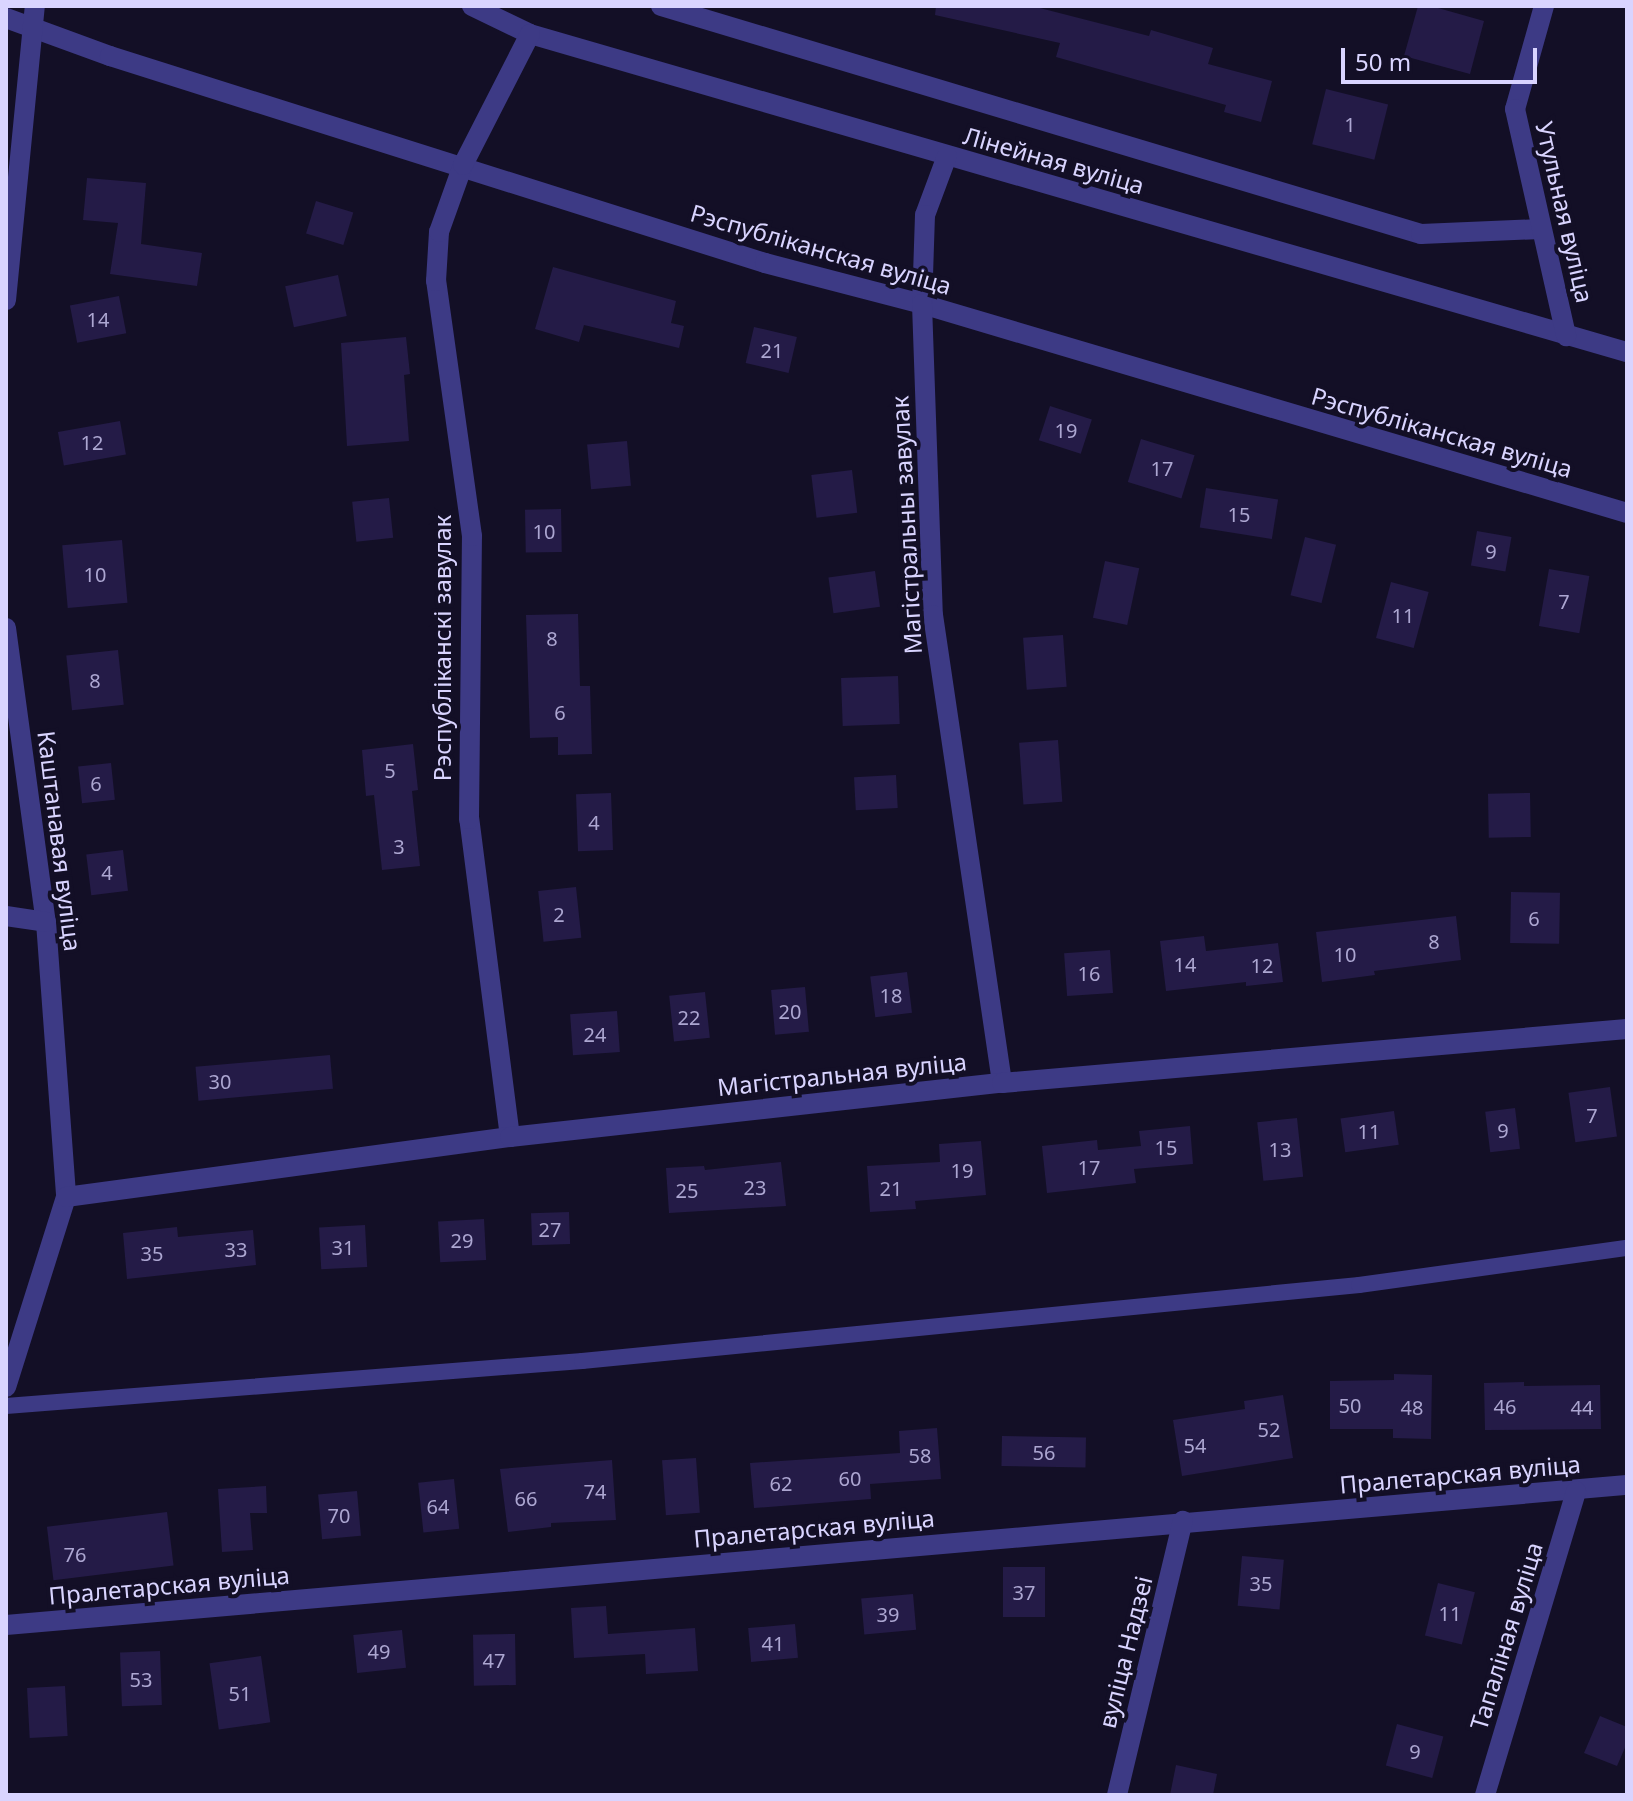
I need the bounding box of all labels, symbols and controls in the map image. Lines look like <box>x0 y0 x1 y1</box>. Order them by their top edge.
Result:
scale bar <box>1345 32 1541 82</box>
text: 50 m <box>1355 45 1411 78</box>
house number: 1 <box>1344 112 1356 136</box>
street label: Утульная вуліца <box>1530 119 1600 305</box>
street label: Лінейная вуліца <box>960 120 1148 200</box>
street label: Рэспубліканская вуліца <box>687 198 955 300</box>
house number: 14 <box>87 307 109 331</box>
house number: 21 <box>761 338 783 362</box>
street label: Рэспубліканская вуліца <box>1308 381 1576 483</box>
street label: Магістральны завулак <box>885 395 927 655</box>
house number: 19 <box>1055 418 1077 442</box>
house number: 12 <box>81 430 103 454</box>
house number: 17 <box>1151 456 1173 480</box>
house number: 15 <box>1228 502 1250 526</box>
street label: Рэспубліканскі завулак <box>428 515 456 781</box>
house number: 10 <box>533 519 555 543</box>
house number: 9 <box>1485 539 1497 563</box>
house number: 10 <box>84 562 106 586</box>
house number: 7 <box>1558 589 1570 613</box>
house number: 11 <box>1392 603 1414 627</box>
house number: 8 <box>546 626 558 650</box>
house number: 8 <box>89 668 101 692</box>
house number: 6 <box>554 700 566 724</box>
street label: Каштанавая вуліца <box>32 729 88 953</box>
house number: 5 <box>384 758 396 782</box>
house number: 6 <box>90 771 102 795</box>
house number: 4 <box>588 810 600 834</box>
house number: 3 <box>393 834 405 858</box>
house number: 4 <box>101 860 113 884</box>
house number: 2 <box>553 902 565 926</box>
house number: 6 <box>1528 906 1540 930</box>
house number: 8 <box>1428 929 1440 953</box>
house number: 10 <box>1334 942 1356 966</box>
house number: 14 <box>1174 952 1196 976</box>
house number: 12 <box>1251 953 1273 977</box>
house number: 16 <box>1078 961 1100 985</box>
house number: 18 <box>880 983 902 1007</box>
house number: 20 <box>779 999 801 1023</box>
house number: 22 <box>678 1005 700 1029</box>
house number: 24 <box>584 1022 606 1046</box>
street label: Магістральная вуліца <box>716 1047 968 1101</box>
house number: 30 <box>209 1069 231 1093</box>
house number: 7 <box>1586 1103 1598 1127</box>
house number: 9 <box>1497 1118 1509 1142</box>
house number: 11 <box>1358 1119 1380 1143</box>
house number: 15 <box>1155 1135 1177 1159</box>
house number: 13 <box>1269 1137 1291 1161</box>
house number: 17 <box>1078 1155 1100 1179</box>
house number: 19 <box>951 1158 973 1182</box>
house number: 23 <box>744 1175 766 1199</box>
house number: 21 <box>880 1176 902 1200</box>
house number: 25 <box>676 1178 698 1202</box>
house number: 27 <box>539 1217 561 1241</box>
house number: 29 <box>451 1228 473 1252</box>
house number: 31 <box>332 1235 354 1259</box>
house number: 33 <box>225 1237 247 1261</box>
house number: 35 <box>141 1241 163 1265</box>
house number: 50 <box>1339 1393 1361 1417</box>
house number: 46 <box>1494 1394 1516 1418</box>
house number: 48 <box>1401 1395 1423 1419</box>
house number: 44 <box>1571 1395 1593 1419</box>
house number: 52 <box>1258 1417 1280 1441</box>
house number: 54 <box>1184 1433 1206 1457</box>
house number: 56 <box>1033 1440 1055 1464</box>
house number: 58 <box>909 1443 931 1467</box>
street label: Пралетарская вуліца <box>1338 1449 1582 1499</box>
house number: 60 <box>839 1466 861 1490</box>
house number: 62 <box>770 1471 792 1495</box>
house number: 74 <box>584 1479 606 1503</box>
house number: 66 <box>515 1486 537 1510</box>
house number: 64 <box>427 1494 449 1518</box>
house number: 70 <box>328 1503 350 1527</box>
street label: Пралетарская вуліца <box>692 1503 936 1553</box>
street label: Тапаліная вуліца <box>1464 1539 1548 1733</box>
house number: 76 <box>64 1542 86 1566</box>
street label: Пралетарская вуліца <box>47 1560 291 1610</box>
house number: 35 <box>1250 1571 1272 1595</box>
street label: вуліца Надзеі <box>1092 1573 1158 1731</box>
house number: 37 <box>1013 1580 1035 1604</box>
house number: 11 <box>1439 1601 1461 1625</box>
house number: 39 <box>877 1602 899 1626</box>
house number: 41 <box>762 1631 784 1655</box>
house number: 49 <box>368 1639 390 1663</box>
house number: 47 <box>483 1648 505 1672</box>
house number: 53 <box>130 1667 152 1691</box>
house number: 51 <box>229 1681 251 1705</box>
house number: 9 <box>1409 1739 1421 1763</box>

